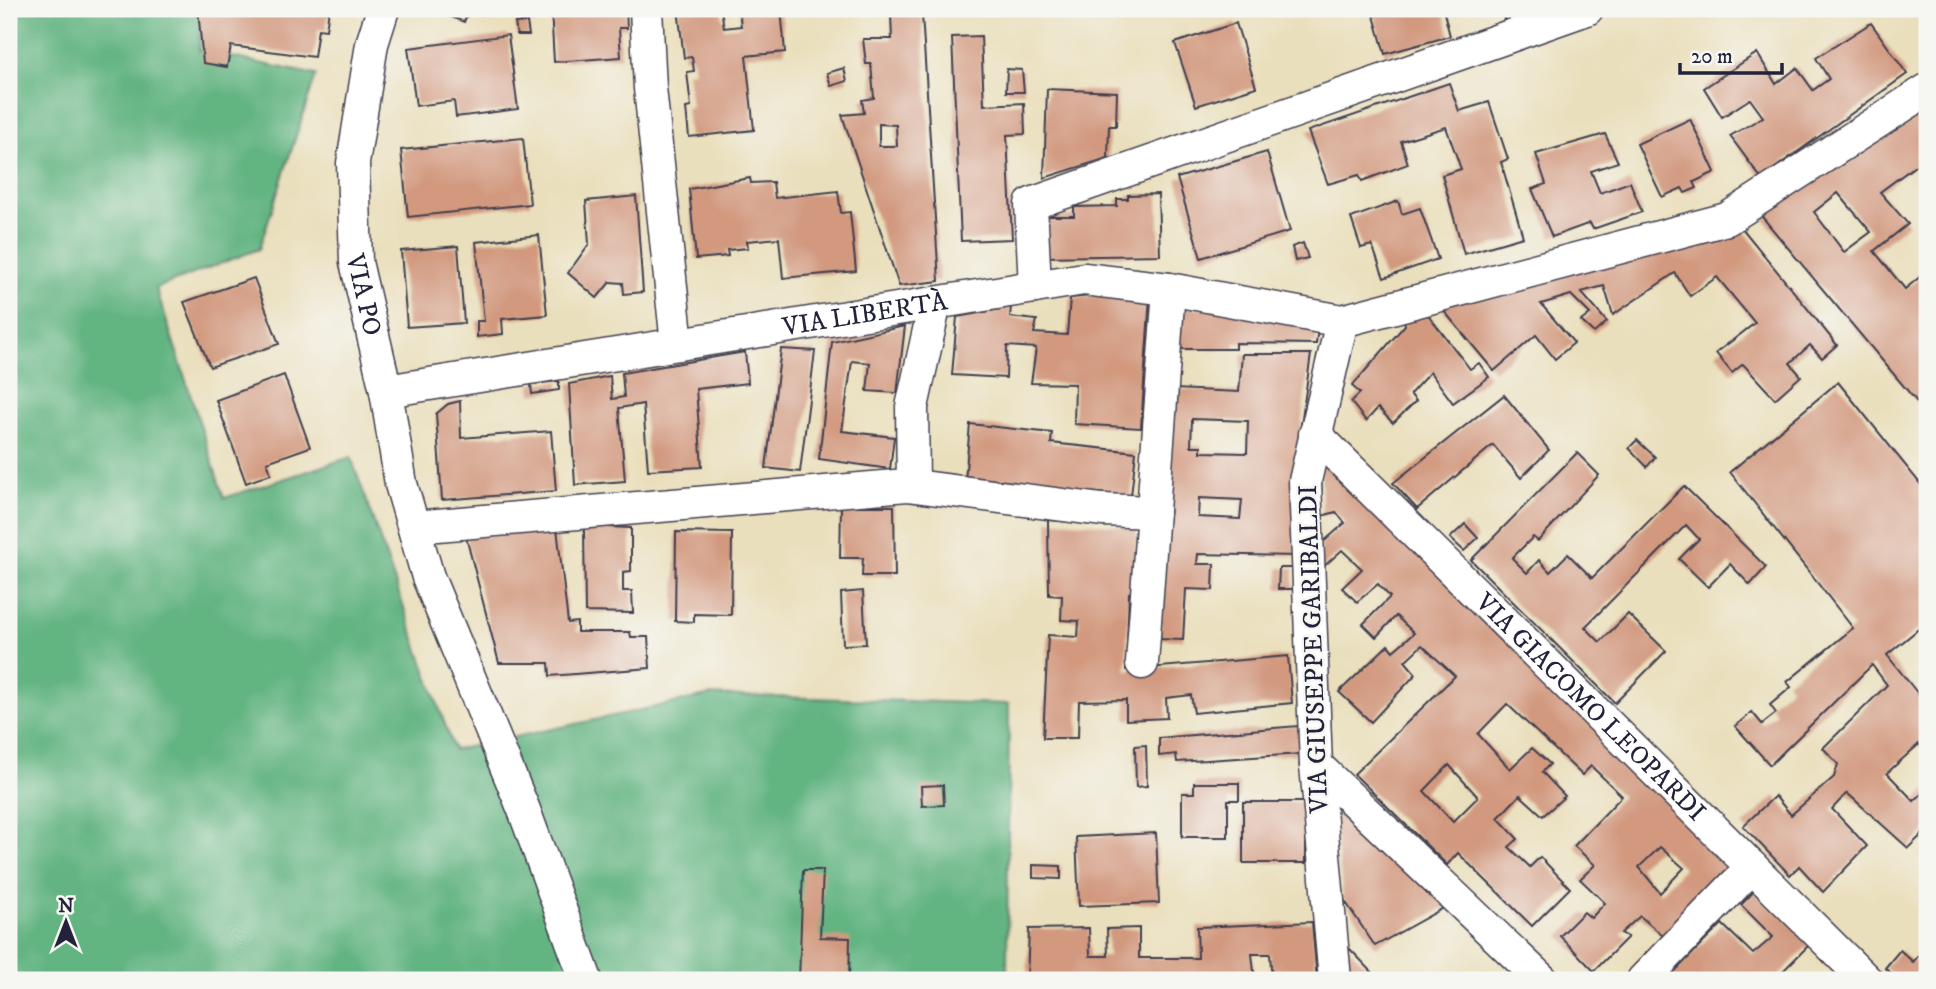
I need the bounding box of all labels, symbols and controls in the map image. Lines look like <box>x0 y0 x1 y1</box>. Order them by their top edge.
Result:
scale bar <box>1680 32 1782 76</box>
text: 20 m <box>1691 44 1733 70</box>
street label: VIA PO <box>338 250 389 339</box>
street label: VIA LIBERTÀ <box>779 284 950 344</box>
street label: VIA GIUSEPPE GARIBALDI <box>1292 484 1336 815</box>
street label: VIA GIACOMO LEOPARDI <box>1468 585 1713 828</box>
north arrow <box>32 888 102 958</box>
text: N <box>58 895 74 918</box>

